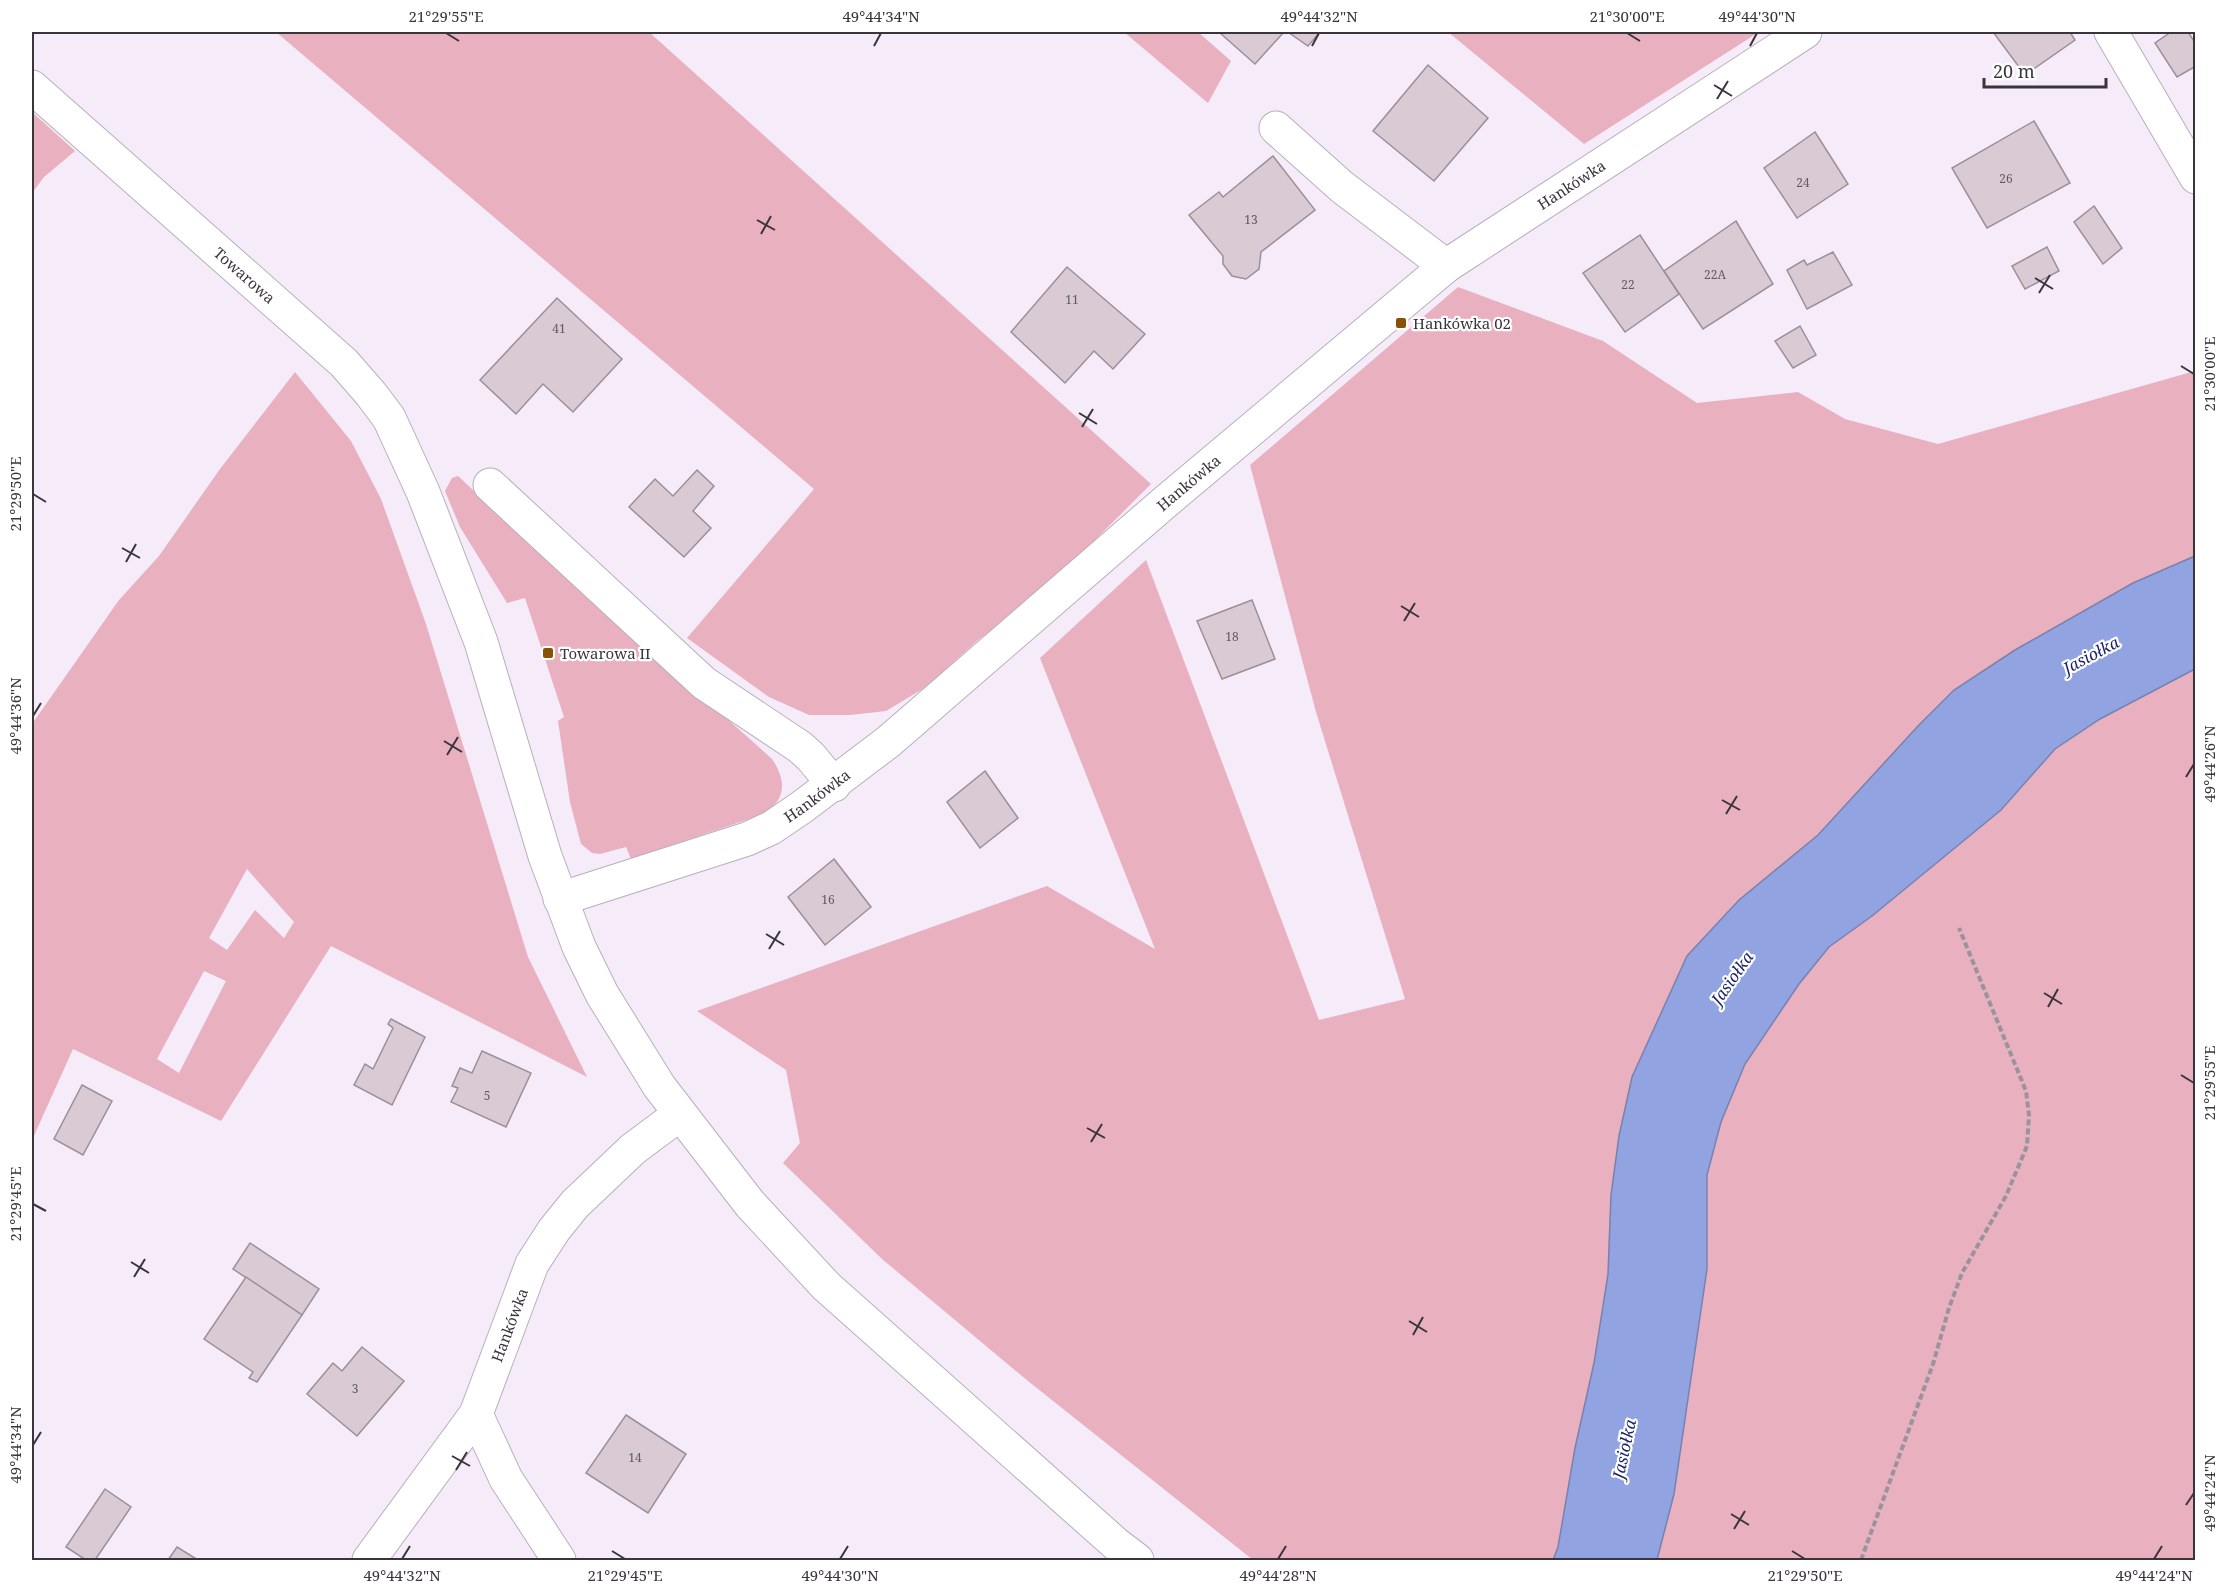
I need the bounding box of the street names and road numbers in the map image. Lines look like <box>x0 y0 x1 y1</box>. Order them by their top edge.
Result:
street label: Hankówka <box>1533 155 1609 214</box>
street label: Towarowa <box>210 243 280 308</box>
street label: Hankówka <box>1152 450 1224 515</box>
street label: Hankówka <box>780 764 854 826</box>
street label: Hankówka <box>486 1285 532 1365</box>

